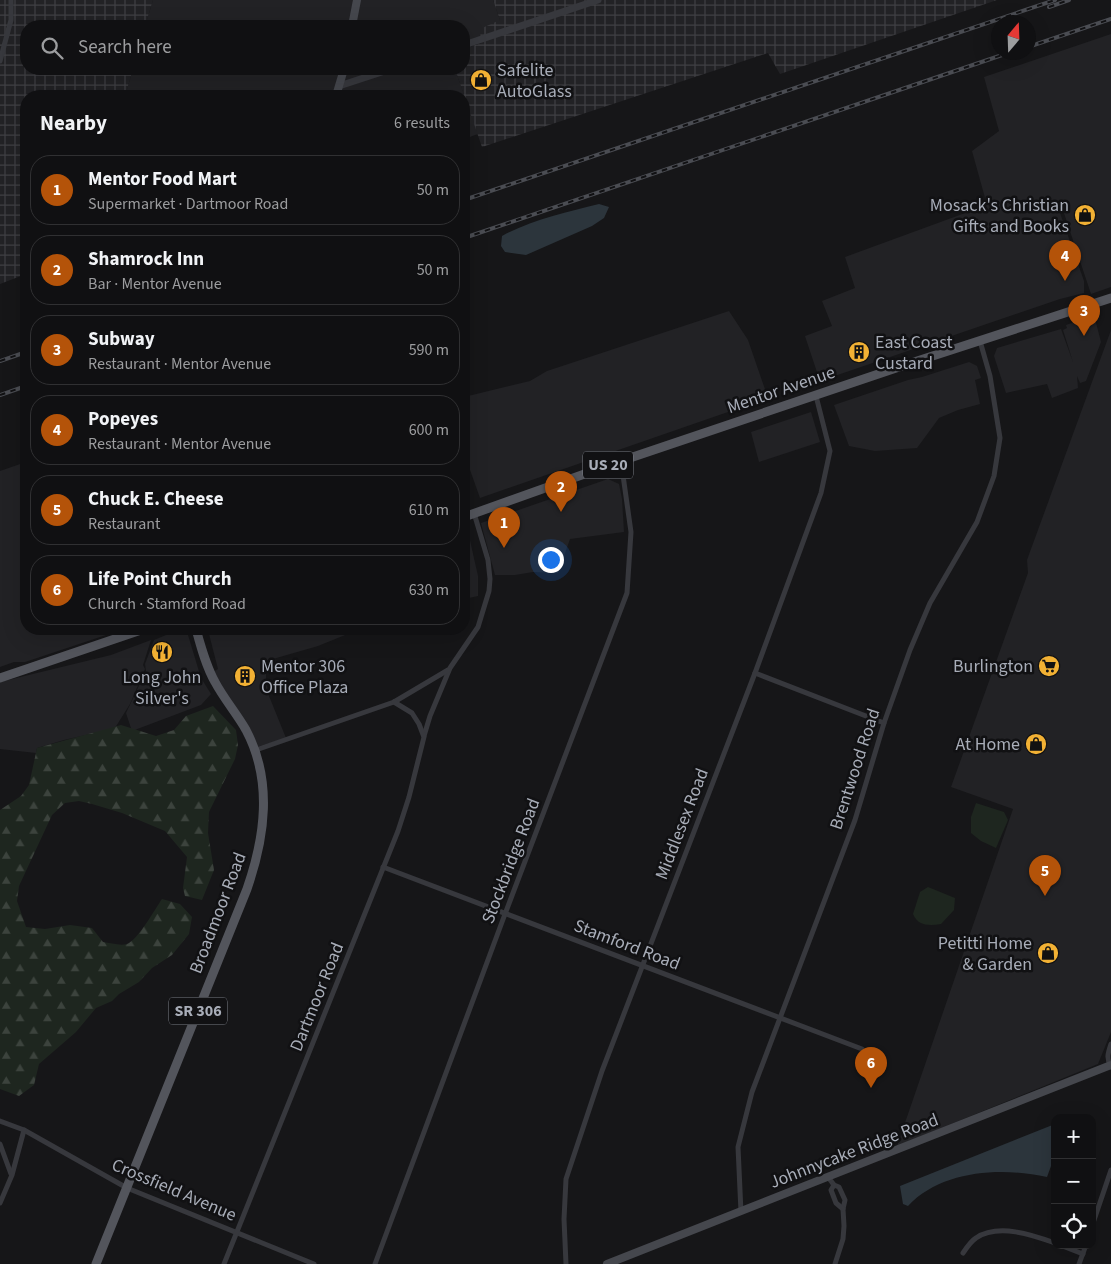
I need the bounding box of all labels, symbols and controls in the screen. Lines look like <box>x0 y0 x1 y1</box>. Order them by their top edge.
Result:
north arrow <box>991 15 1036 60</box>
search box <box>20 20 470 75</box>
icon: search <box>38 34 66 62</box>
text: Search here <box>78 34 172 61</box>
place label: Safelite AutoGlass <box>497 58 572 104</box>
shop icon: Safelite AutoGlass <box>469 68 493 92</box>
text: Nearby <box>40 108 107 138</box>
text: 6 results <box>394 112 450 134</box>
text: Mentor Food Mart <box>88 166 237 193</box>
text: 1 <box>53 179 61 201</box>
text: 50 m <box>417 179 449 201</box>
text: Supermarket · Dartmoor Road <box>88 193 288 215</box>
place label: Mosack's Christian Gifts and Books <box>930 193 1069 239</box>
shop icon: Mosack's Christian Gifts and Books <box>1073 203 1097 227</box>
pin: 4 <box>1049 240 1081 281</box>
text: Shamrock Inn <box>88 246 204 273</box>
text: 2 <box>53 259 61 281</box>
text: 50 m <box>417 259 449 281</box>
text: Bar · Mentor Avenue <box>88 273 222 295</box>
pin: 3 <box>1068 295 1100 336</box>
text: Subway <box>88 326 155 353</box>
place label: East Coast Custard <box>875 330 953 376</box>
text: 3 <box>53 339 61 361</box>
text: 590 m <box>409 339 449 361</box>
building icon: East Coast Custard <box>847 340 871 364</box>
text: Restaurant · Mentor Avenue <box>88 353 271 375</box>
street label: Mentor Avenue <box>724 360 838 420</box>
text: Popeyes <box>88 406 158 433</box>
text: 4 <box>53 419 61 441</box>
text: 600 m <box>409 419 449 441</box>
text: Restaurant · Mentor Avenue <box>88 433 271 455</box>
road number: US 20 <box>583 452 633 478</box>
pin: 2 <box>545 471 577 512</box>
text: Chuck E. Cheese <box>88 486 224 513</box>
text: 5 <box>53 499 61 521</box>
text: 610 m <box>409 499 449 521</box>
pin: 1 <box>488 507 520 548</box>
text: Restaurant <box>88 513 161 535</box>
your location <box>538 547 564 573</box>
text: Life Point Church <box>88 566 232 593</box>
text: 6 <box>53 579 61 601</box>
text: 630 m <box>409 579 449 601</box>
text: Church · Stamford Road <box>88 593 246 615</box>
restaurant icon: Long John Silver's <box>150 640 174 664</box>
place label: Mentor 306 Office Plaza <box>261 654 348 700</box>
place label: Burlington <box>953 654 1033 679</box>
supermarket icon: Burlington <box>1037 654 1061 678</box>
building icon: Mentor 306 Office Plaza <box>233 664 257 688</box>
place label: Long John Silver's <box>123 665 201 711</box>
street label: Brentwood Road <box>824 705 886 833</box>
place label: At Home <box>955 732 1020 757</box>
shop icon: At Home <box>1024 732 1048 756</box>
street label: Middlesex Road <box>649 765 715 883</box>
street label: Stockbridge Road <box>476 795 546 927</box>
street label: Broadmoor Road <box>183 849 253 977</box>
pin: 5 <box>1029 855 1061 896</box>
street label: Stamford Road <box>570 913 684 977</box>
place label: Petitti Home & Garden <box>938 931 1032 977</box>
street label: Dartmoor Road <box>284 939 350 1055</box>
shop icon: Petitti Home & Garden <box>1036 941 1060 965</box>
road number: SR 306 <box>169 998 227 1024</box>
pin: 6 <box>855 1047 887 1088</box>
street label: Johnnycake Ridge Road <box>766 1107 942 1195</box>
map controls <box>1051 1114 1096 1249</box>
button: + <box>1051 1114 1096 1159</box>
street label: Crossfield Avenue <box>108 1152 240 1228</box>
button: − <box>1051 1159 1096 1204</box>
button: locate <box>1051 1204 1096 1249</box>

